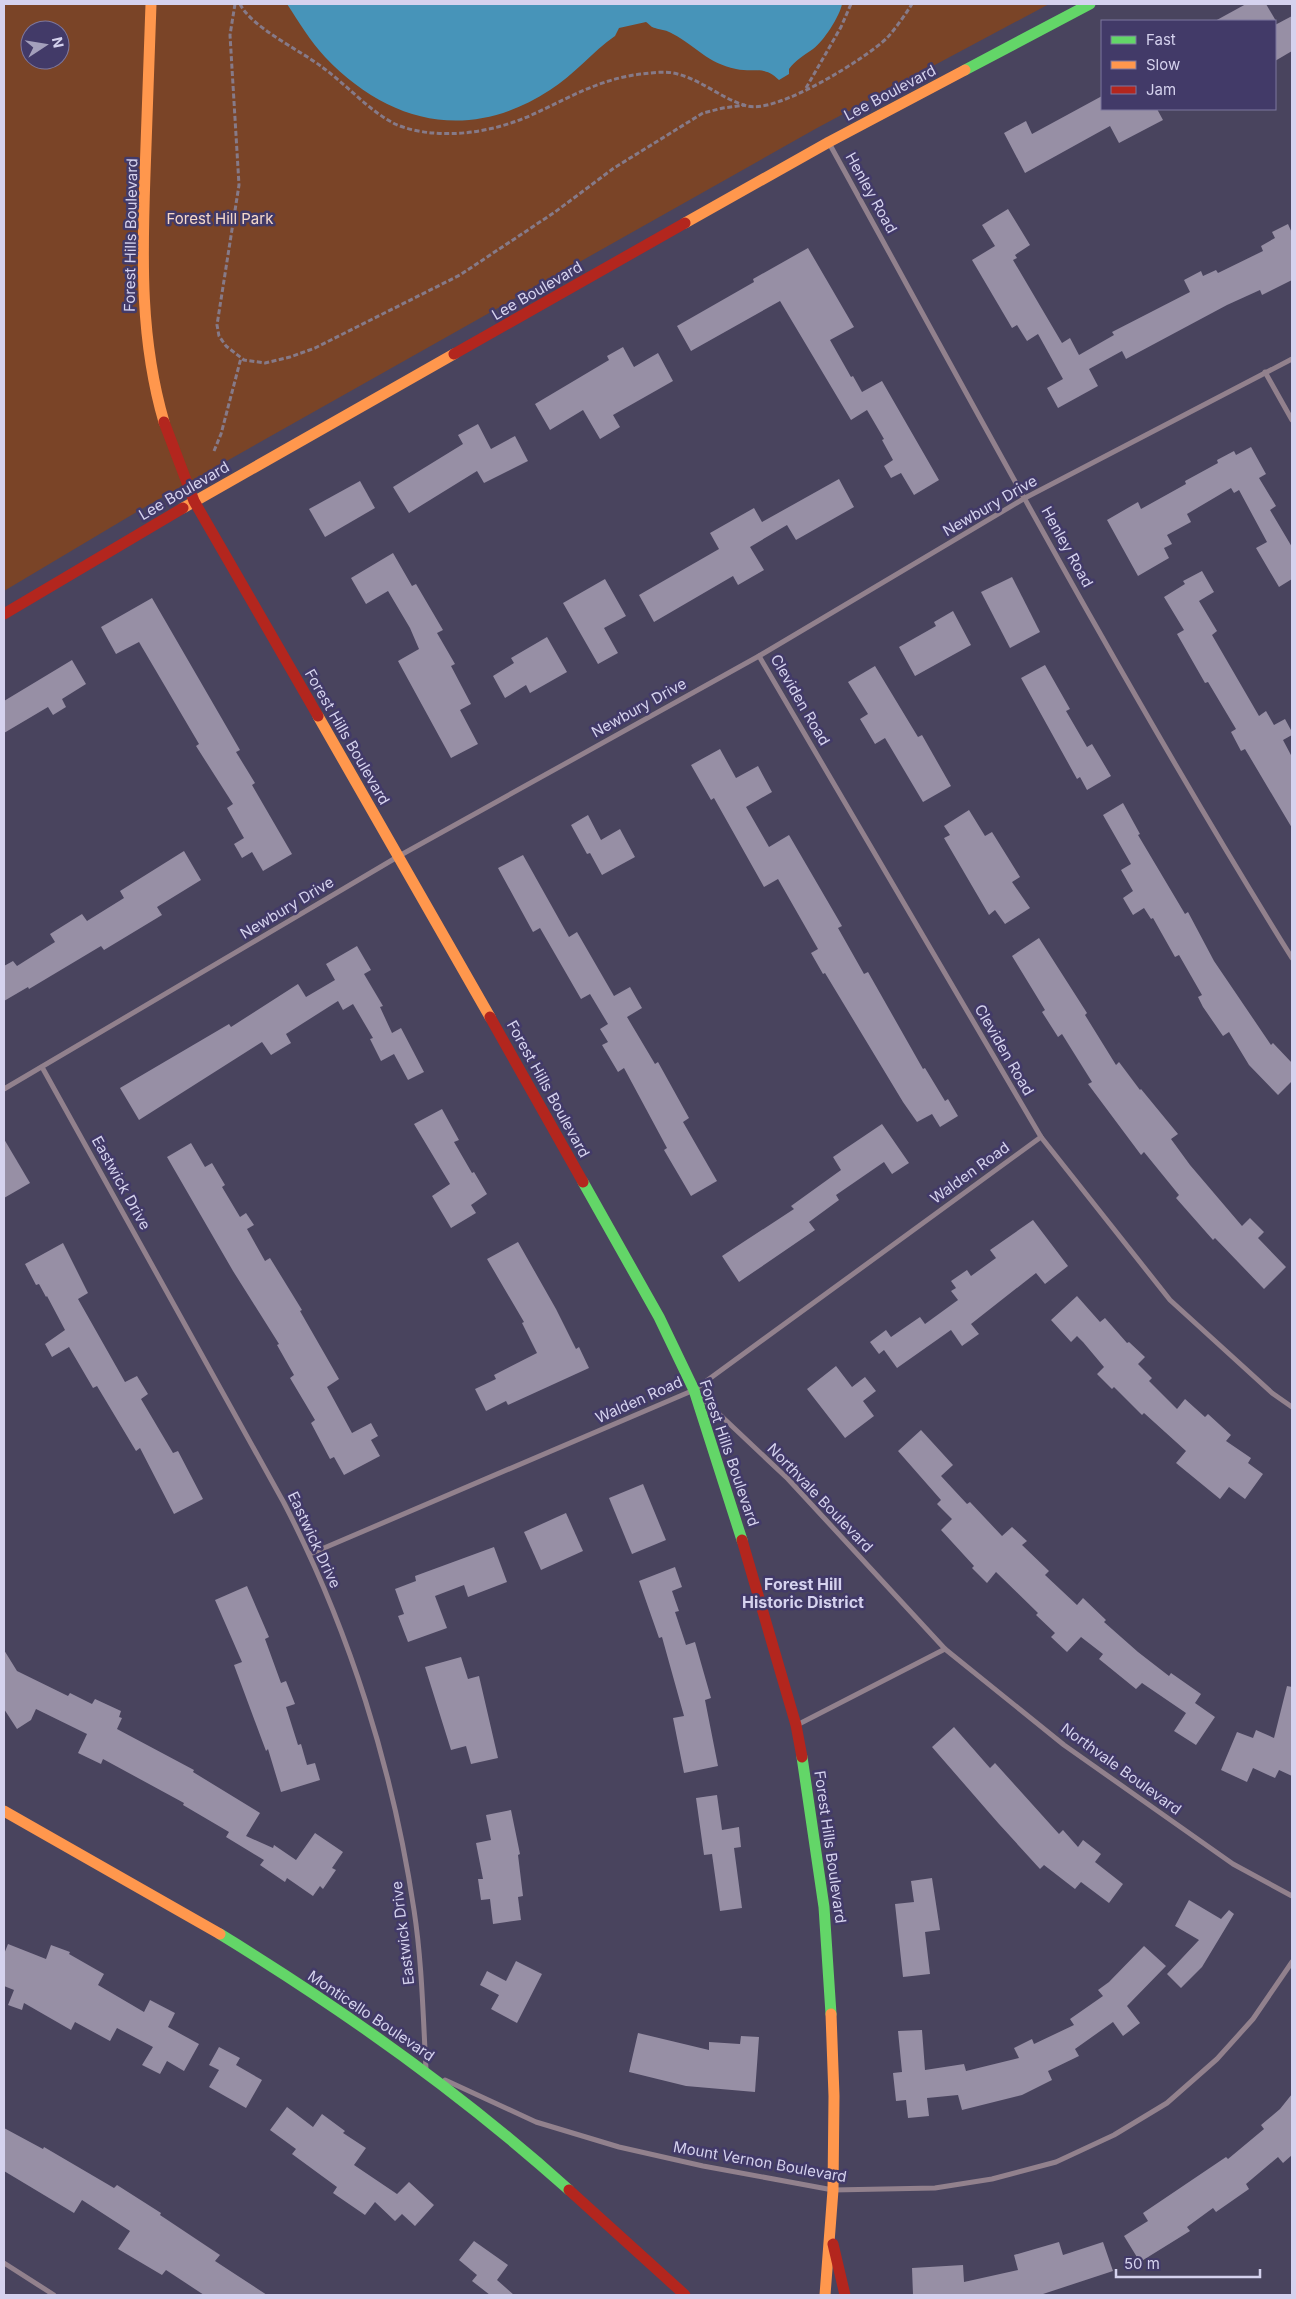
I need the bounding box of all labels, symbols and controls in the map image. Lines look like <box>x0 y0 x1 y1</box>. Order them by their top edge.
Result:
north arrow <box>20 20 70 70</box>
legend <box>1101 20 1276 110</box>
text: Fast <box>1146 30 1176 49</box>
text: N <box>49 35 68 49</box>
text: Slow <box>1146 55 1180 74</box>
street label: Lee Boulevard <box>841 60 939 125</box>
text: Jam <box>1146 80 1176 99</box>
street label: Henley Road <box>841 149 901 237</box>
street label: Forest Hills Boulevard <box>120 158 141 312</box>
park label: Forest Hill Park <box>167 209 274 228</box>
street label: Lee Boulevard <box>488 257 585 324</box>
street label: Lee Boulevard <box>135 457 232 524</box>
street label: Newbury Drive <box>939 471 1040 540</box>
street label: Henley Road <box>1037 503 1097 591</box>
street label: Cleviden Road <box>767 651 834 749</box>
street label: Forest Hills Boulevard <box>301 665 394 808</box>
street label: Newbury Drive <box>588 674 690 742</box>
street label: Newbury Drive <box>236 872 337 943</box>
street label: Cleviden Road <box>971 1001 1038 1099</box>
street label: Forest Hills Boulevard <box>503 1017 594 1161</box>
street label: Eastwick Drive <box>88 1132 155 1233</box>
street label: Walden Road <box>926 1137 1013 1208</box>
street label: Walden Road <box>592 1372 685 1427</box>
street label: Forest Hills Boulevard <box>695 1377 763 1529</box>
street label: Northvale Boulevard <box>763 1439 877 1556</box>
street label: Eastwick Drive <box>284 1488 345 1591</box>
district label: Forest Hill Historic District <box>742 1574 864 1612</box>
street label: Northvale Boulevard <box>1057 1719 1185 1819</box>
street label: Forest Hills Boulevard <box>810 1769 851 1924</box>
street label: Eastwick Drive <box>387 1880 418 1986</box>
street label: Monticello Boulevard <box>304 1966 438 2065</box>
street label: Mount Vernon Boulevard <box>672 2137 848 2186</box>
scale bar <box>1116 2246 1260 2278</box>
text: 50 m <box>1124 2254 1160 2273</box>

